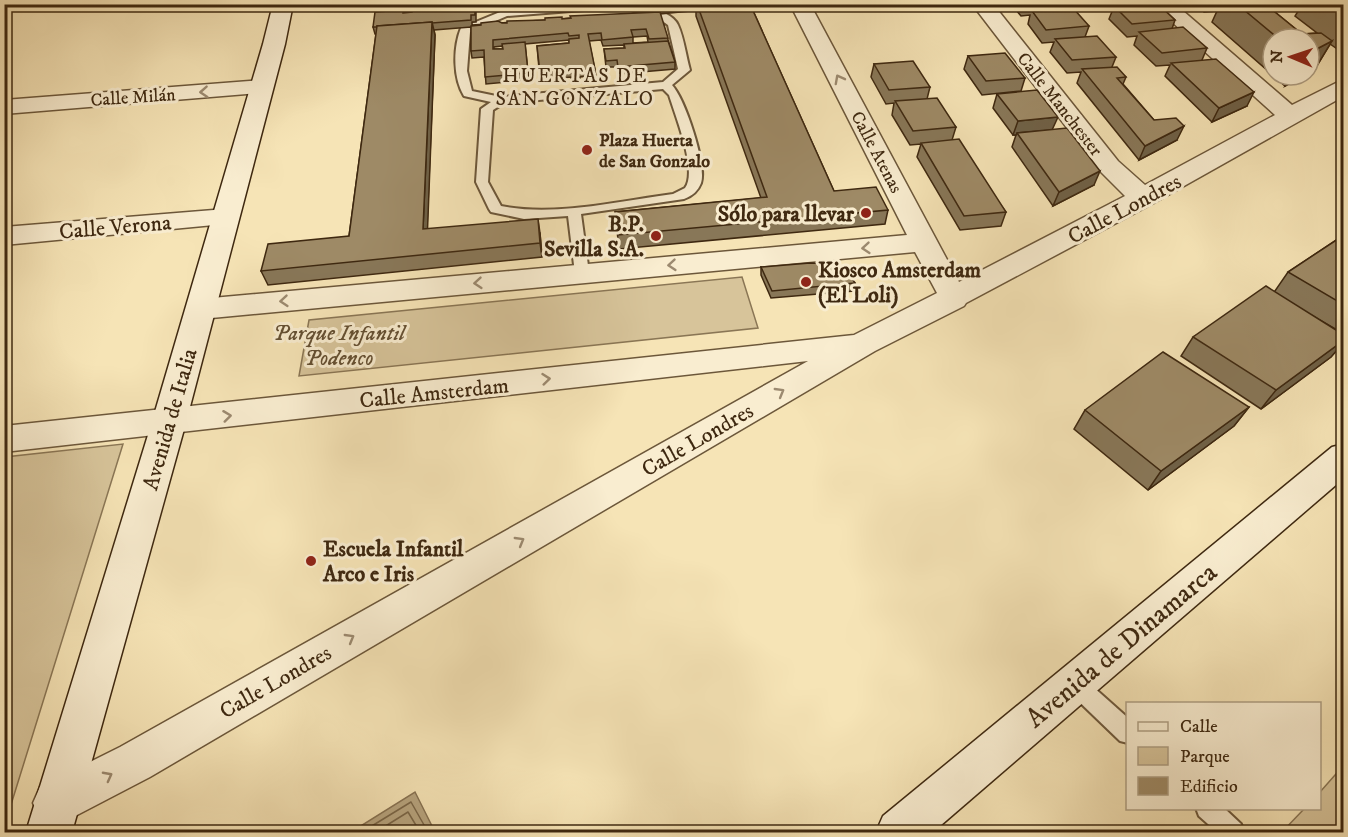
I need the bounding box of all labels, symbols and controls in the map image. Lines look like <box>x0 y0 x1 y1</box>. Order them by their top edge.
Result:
north arrow <box>1261 27 1321 87</box>
street label: Calle Manchester <box>1012 48 1107 161</box>
text: N <box>1267 50 1287 63</box>
district label: HUERTAS DE SAN GONZALO <box>496 64 654 112</box>
one-way arrow <box>835 75 846 86</box>
street label: Calle Milán <box>90 84 177 112</box>
one-way arrow <box>200 85 209 98</box>
street label: Calle Atenas <box>845 108 907 197</box>
place label: Plaza Huerta de San Gonzalo <box>599 130 710 173</box>
marker: Plaza Huerta de San Gonzalo <box>580 143 594 157</box>
street label: Calle Londres <box>1063 168 1186 250</box>
place label: Sólo para llevar <box>718 201 855 228</box>
marker: Sólo para llevar <box>859 206 873 220</box>
street label: Calle Verona <box>58 209 173 246</box>
place label: B.P. Sevilla S.A. <box>544 211 644 263</box>
marker: B.P. Sevilla S.A. <box>649 229 663 243</box>
one-way arrow <box>862 241 871 254</box>
place label: Kiosco Amsterdam (El Loli) <box>818 257 982 309</box>
one-way arrow <box>667 258 677 271</box>
marker: Kiosco Amsterdam (El Loli) <box>799 275 813 289</box>
one-way arrow <box>473 276 482 289</box>
one-way arrow <box>279 294 288 307</box>
park label: Parque Infantil Podenco <box>273 320 407 372</box>
street label: Avenida de Italia <box>137 345 204 493</box>
street label: Calle Amsterdam <box>358 372 510 415</box>
one-way arrow <box>541 374 551 386</box>
one-way arrow <box>774 387 784 399</box>
street label: Calle Londres <box>637 397 758 483</box>
one-way arrow <box>222 410 232 422</box>
place label: Escuela Infantil Arco e Iris <box>322 536 464 588</box>
one-way arrow <box>513 537 524 548</box>
marker: Escuela Infantil Arco e Iris <box>304 554 318 568</box>
street label: Avenida de Dinamarca <box>1019 555 1225 736</box>
one-way arrow <box>344 634 355 645</box>
street label: Calle Londres <box>215 639 336 725</box>
legend <box>1126 702 1321 810</box>
text: Calle <box>1180 716 1218 738</box>
text: Parque <box>1180 746 1230 768</box>
one-way arrow <box>102 772 112 783</box>
text: Edificio <box>1180 776 1238 798</box>

